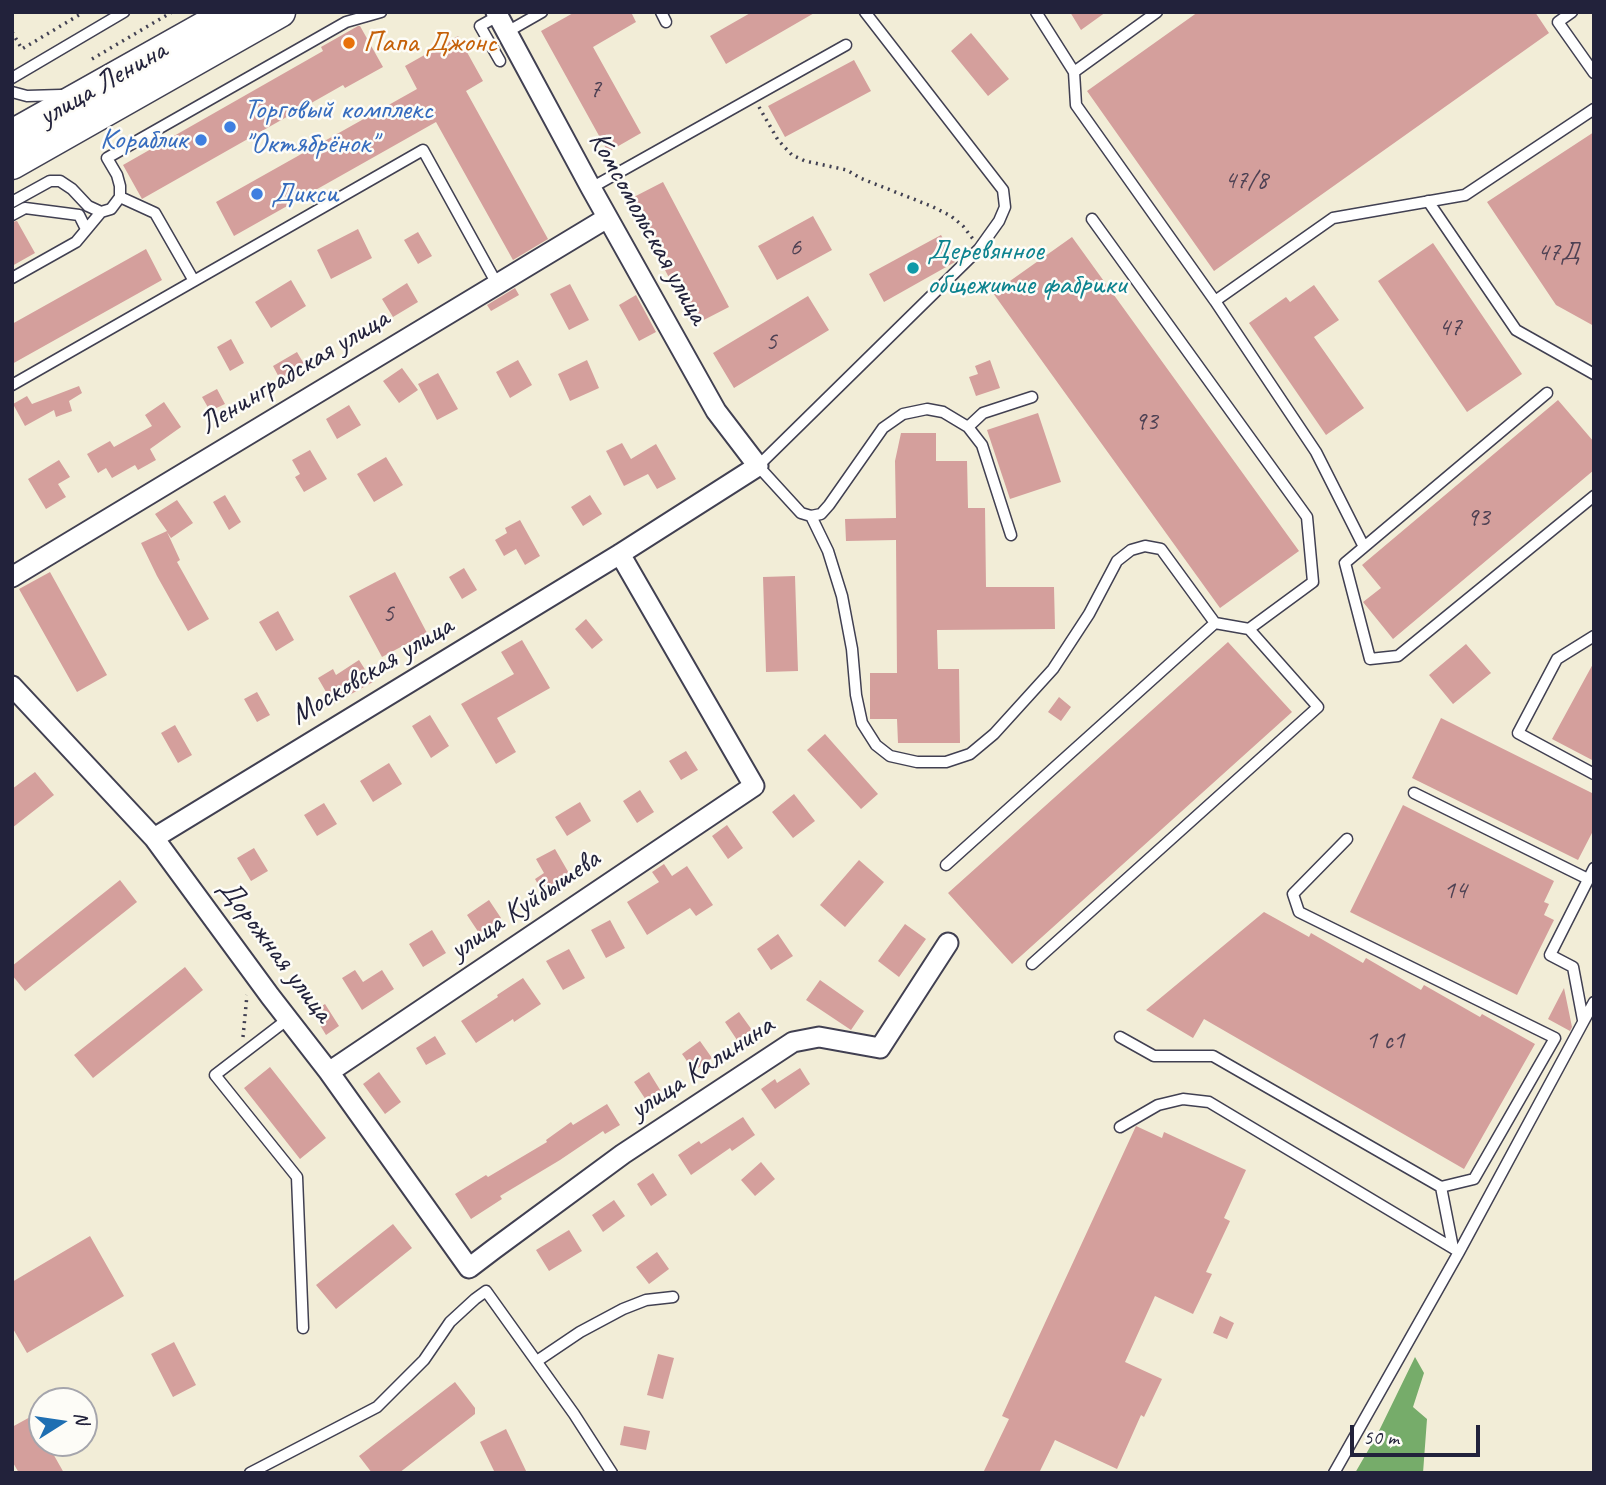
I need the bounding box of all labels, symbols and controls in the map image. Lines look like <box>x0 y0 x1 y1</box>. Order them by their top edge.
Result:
place label: Папа Джонс <box>363 25 497 61</box>
street label: улица Ленина <box>32 33 174 135</box>
marker: Папа Джонс <box>341 35 357 51</box>
house number: 7 <box>589 74 601 106</box>
place label: Торговый комплекс "Октябрёнок" <box>244 92 433 162</box>
marker: Торговый комплекс "Октябрёнок" <box>222 119 238 135</box>
place label: Кораблик <box>100 122 187 158</box>
street label: Комсомольская улица <box>580 125 716 331</box>
marker: Кораблик <box>193 132 209 148</box>
house number: 47/8 <box>1224 165 1268 197</box>
place label: Дикси <box>271 176 338 212</box>
marker: Дикси <box>249 186 265 202</box>
house number: 6 <box>789 232 801 264</box>
place label: Деревянное общежитие фабрики <box>927 233 1126 304</box>
house number: 47Д <box>1537 237 1579 269</box>
marker: Деревянное общежитие фабрики <box>905 260 921 276</box>
street label: Ленинградская улица <box>192 301 396 443</box>
house number: 47 <box>1438 312 1462 344</box>
house number: 5 <box>765 326 777 358</box>
house number: 93 <box>1134 406 1158 438</box>
house number: 93 <box>1466 502 1490 534</box>
house number: 5 <box>382 598 394 630</box>
street label: Московская улица <box>284 608 460 734</box>
street label: улица Куйбышева <box>443 842 607 968</box>
street label: Дорожная улица <box>209 872 341 1030</box>
house number: 14 <box>1443 875 1467 907</box>
street label: улица Калинина <box>623 1008 781 1128</box>
house number: 1 с1 <box>1366 1025 1404 1057</box>
north arrow <box>28 1387 98 1457</box>
text: N <box>69 1410 95 1426</box>
scale bar <box>1354 1412 1484 1456</box>
text: 50 m <box>1363 1424 1399 1450</box>

